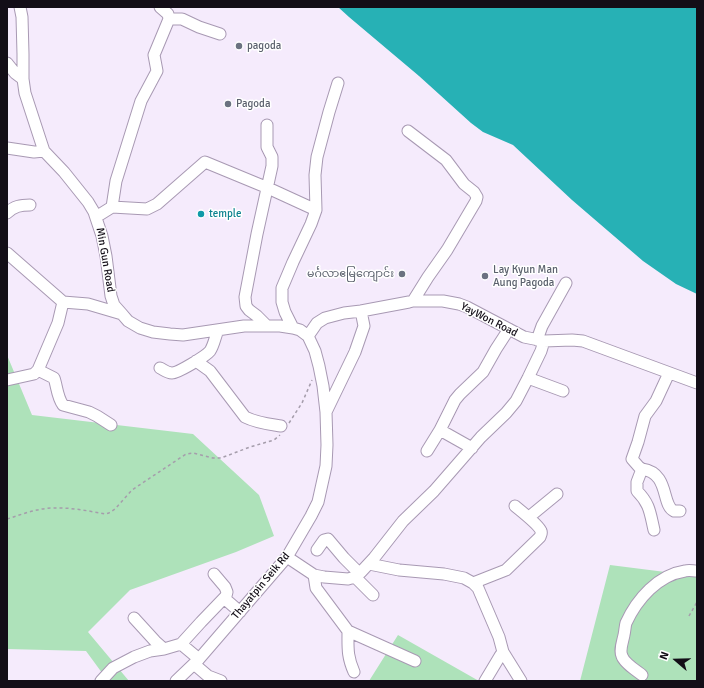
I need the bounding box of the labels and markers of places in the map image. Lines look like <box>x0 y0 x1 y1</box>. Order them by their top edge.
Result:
place label: pagoda <box>247 39 281 53</box>
marker: pagoda <box>234 41 244 51</box>
place label: Pagoda <box>236 97 270 111</box>
marker: Pagoda <box>223 99 233 109</box>
place label: temple <box>209 207 241 221</box>
marker: temple <box>196 209 206 219</box>
place label: Lay Kyun Man Aung Pagoda <box>493 263 558 289</box>
place label: မင်္ဂလာဧမြကျောင်း <box>307 267 394 281</box>
marker: မင်္ဂလာဧမြကျောင်း <box>397 269 407 279</box>
marker: Lay Kyun Man Aung Pagoda <box>480 271 490 281</box>

